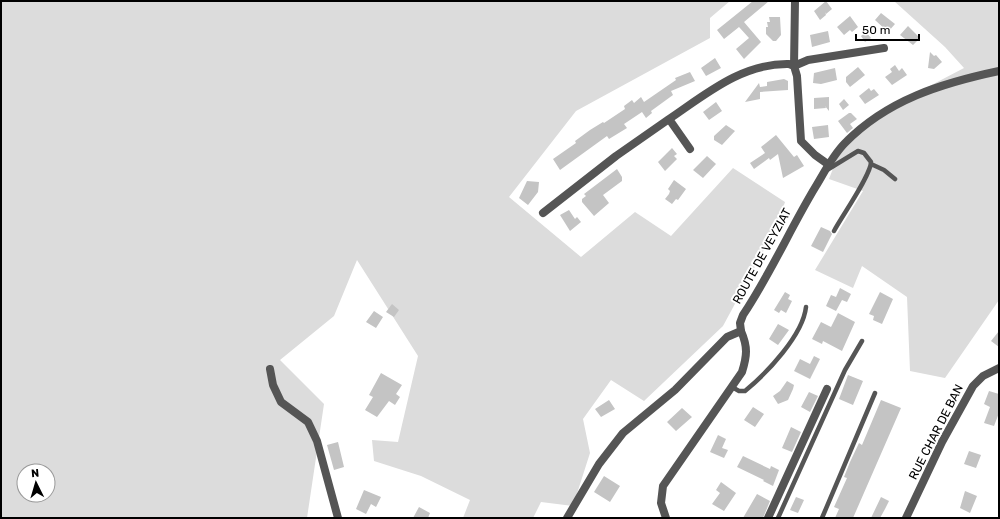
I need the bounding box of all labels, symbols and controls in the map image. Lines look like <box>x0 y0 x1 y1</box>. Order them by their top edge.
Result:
scale bar <box>856 16 919 42</box>
text: 50 m <box>862 23 890 37</box>
street label: ROUTE DE VEYZIAT <box>730 206 794 306</box>
street label: RUE CHAR DE BAN <box>906 382 966 482</box>
north arrow <box>16 463 56 503</box>
text: N <box>31 467 40 480</box>

